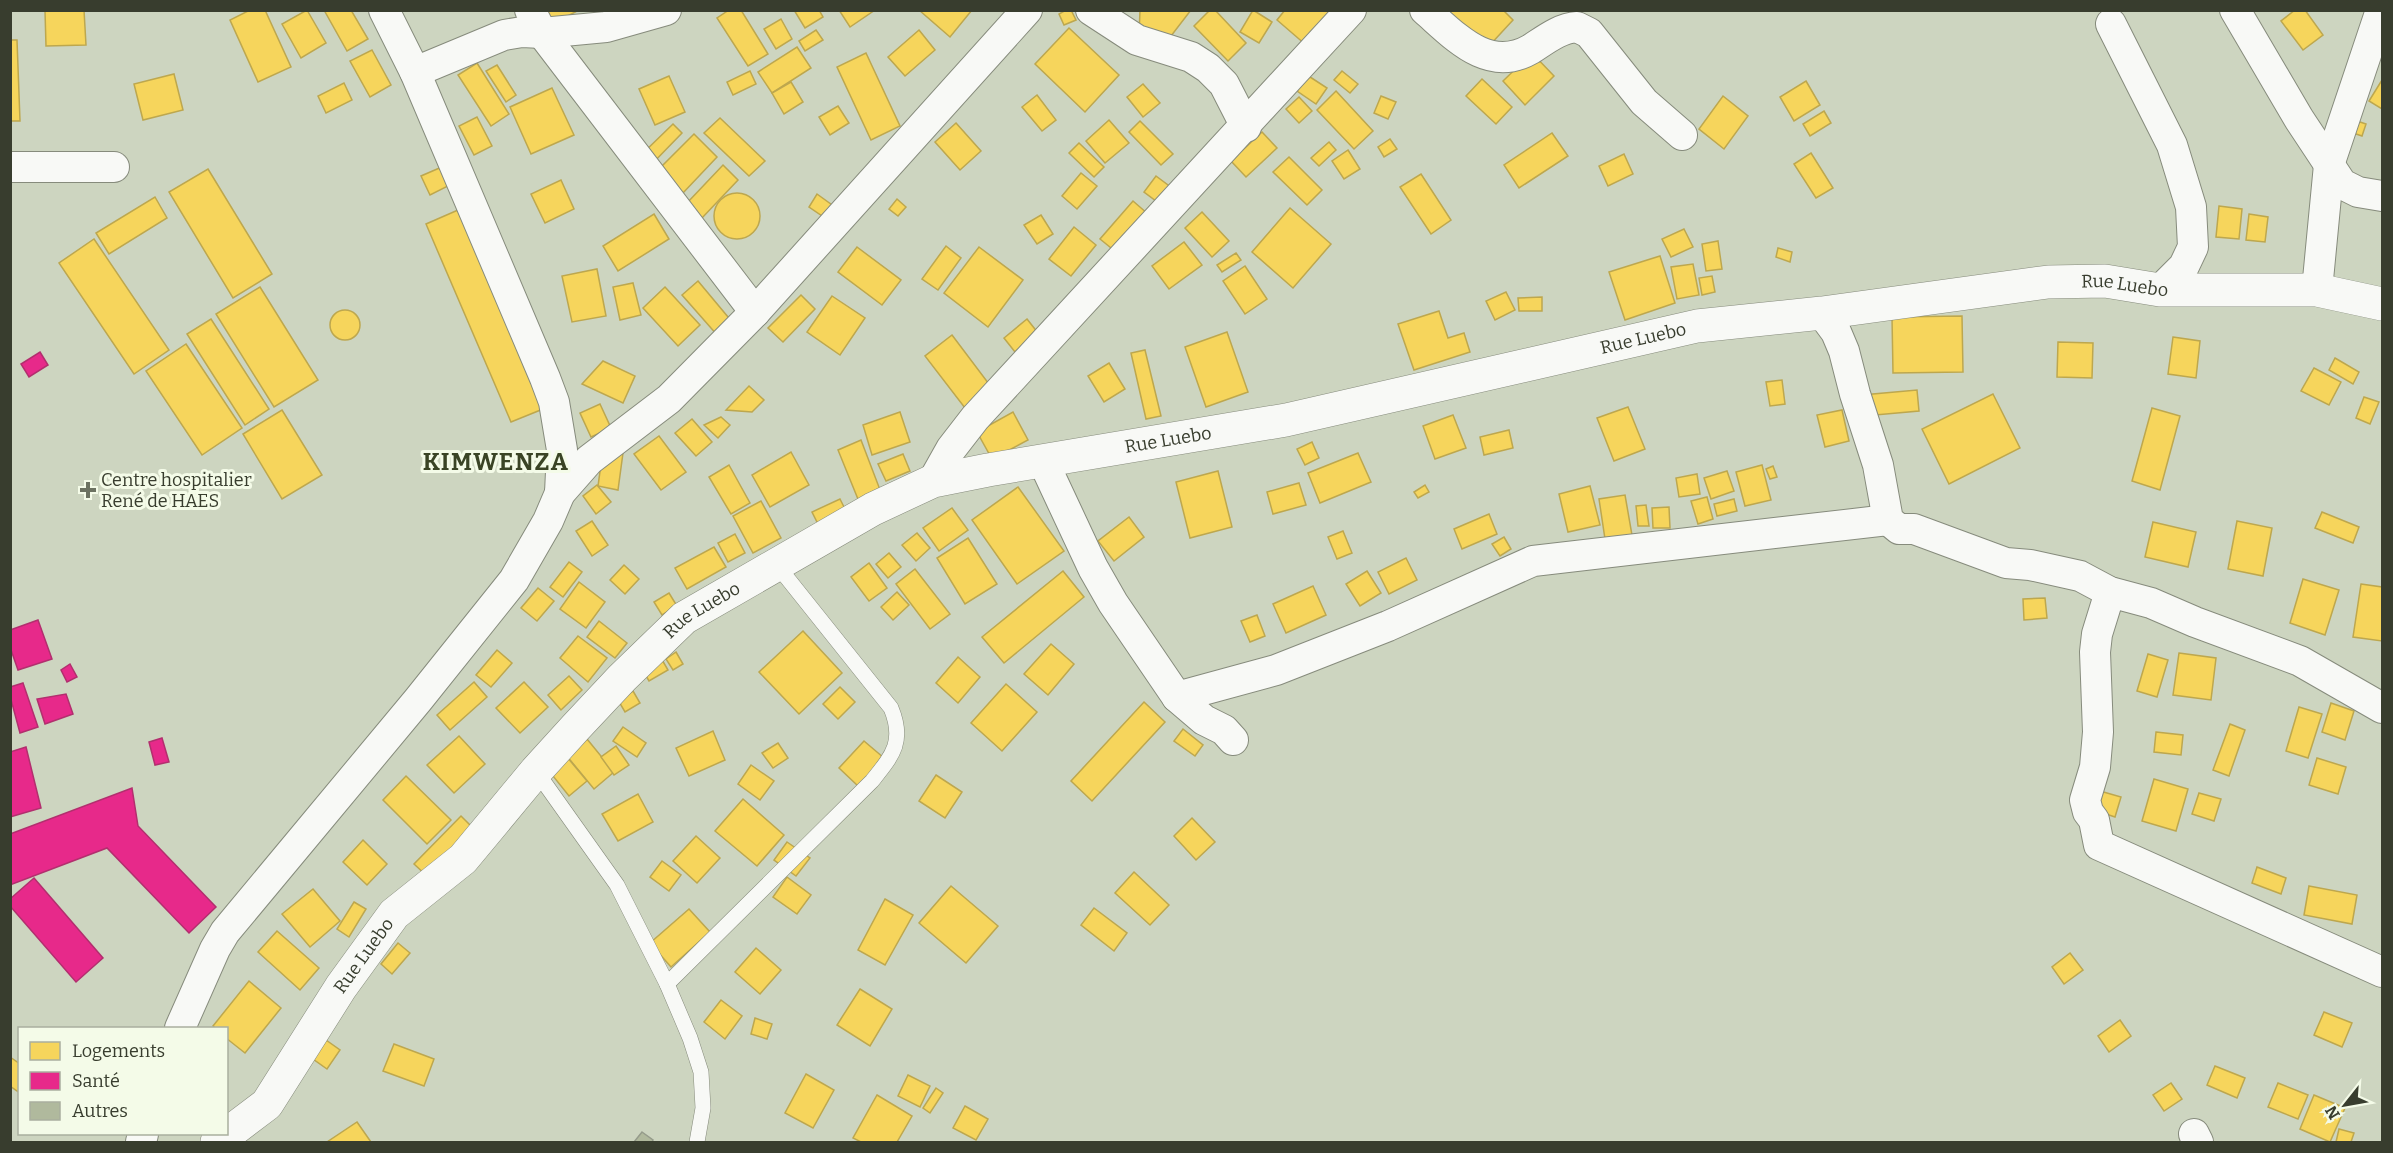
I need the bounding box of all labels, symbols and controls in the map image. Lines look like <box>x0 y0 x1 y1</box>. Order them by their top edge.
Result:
street label: Rue Luebo <box>2081 270 2168 301</box>
street label: Rue Luebo <box>1598 318 1688 359</box>
street label: Rue Luebo <box>1123 422 1213 458</box>
district label: KIMWENZA <box>423 448 569 476</box>
place label: Centre hospitalier René de HAES <box>101 469 252 512</box>
marker: Centre hospitalier René de HAES <box>79 481 97 499</box>
street label: Rue Luebo <box>659 577 744 643</box>
street label: Rue Luebo <box>329 914 398 998</box>
legend <box>18 1027 228 1135</box>
text: Logements <box>72 1040 165 1062</box>
text: Santé <box>72 1070 120 1092</box>
north arrow <box>2315 1075 2375 1135</box>
text: Autres <box>72 1100 128 1122</box>
text: N <box>2321 1102 2344 1123</box>

